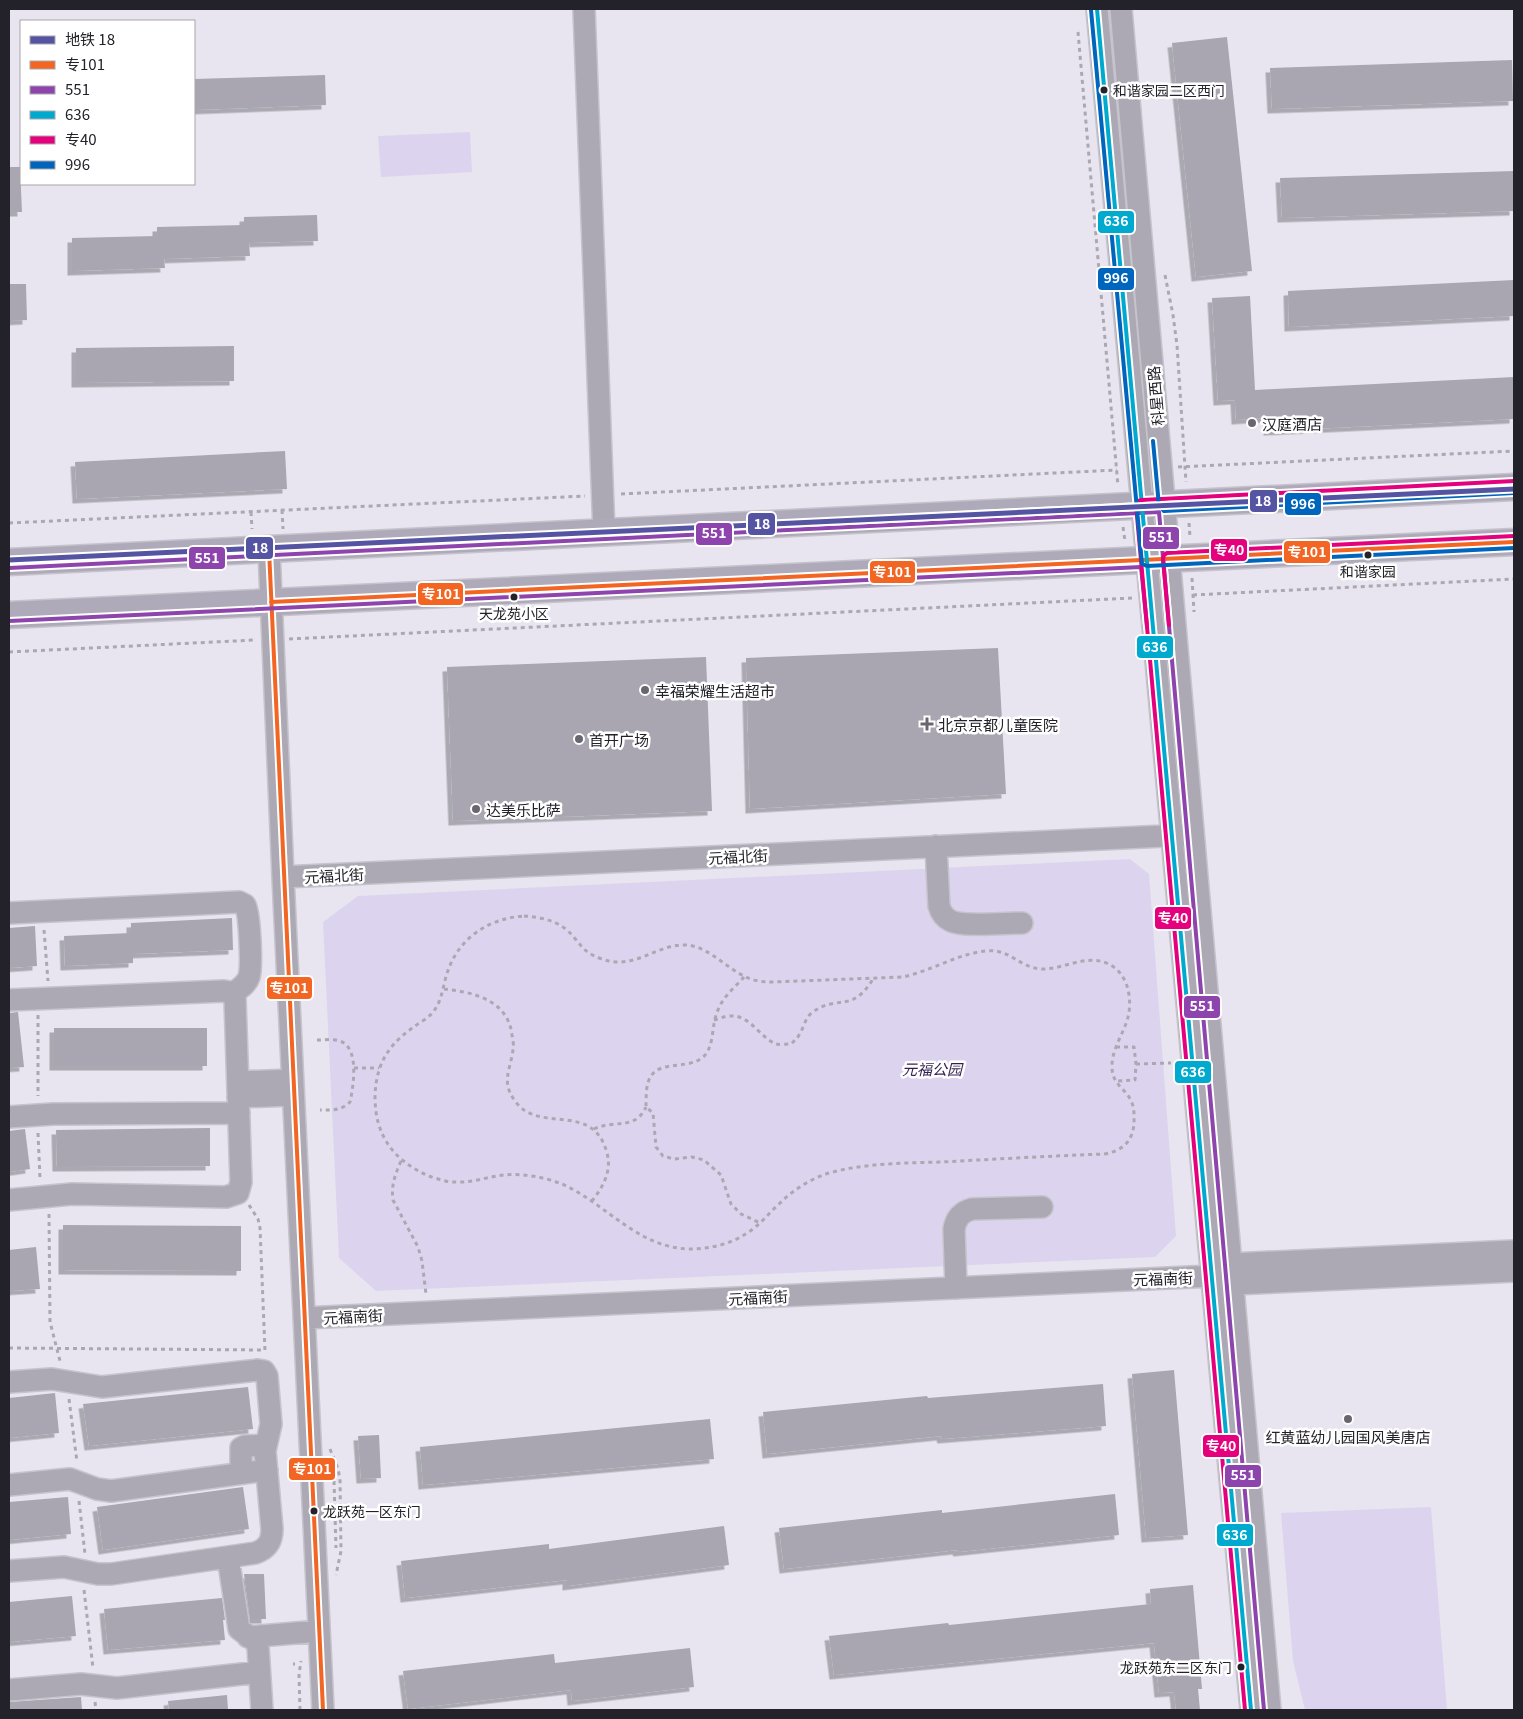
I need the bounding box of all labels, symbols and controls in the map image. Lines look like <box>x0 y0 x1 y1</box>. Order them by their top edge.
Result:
legend <box>20 20 195 185</box>
text: 地铁 18 <box>65 28 115 49</box>
text: 专101 <box>65 53 105 74</box>
text: 551 <box>65 78 90 99</box>
place label: 和谐家园二区西门 <box>1113 80 1225 100</box>
marker: 和谐家园二区西门 <box>1099 85 1109 95</box>
text: 636 <box>65 103 90 124</box>
text: 专40 <box>65 128 97 149</box>
text: 996 <box>65 153 90 174</box>
line badge: 636 <box>1097 210 1135 234</box>
text: 636 <box>1104 210 1128 230</box>
line badge: 996 <box>1097 267 1135 291</box>
text: 996 <box>1104 267 1128 287</box>
street label: 科星西路 <box>1142 365 1168 427</box>
place label: 汉庭酒店 <box>1262 413 1322 434</box>
marker: 汉庭酒店 <box>1246 417 1258 429</box>
line badge: 18 <box>1249 489 1278 513</box>
text: 18 <box>1255 490 1271 510</box>
line badge: 996 <box>1284 492 1322 516</box>
text: 996 <box>1291 493 1315 513</box>
line badge: 18 <box>747 512 776 536</box>
text: 18 <box>754 513 770 533</box>
line badge: 551 <box>695 522 733 546</box>
text: 551 <box>702 522 726 542</box>
line badge: 551 <box>1142 526 1180 550</box>
text: 551 <box>1149 526 1173 546</box>
line badge: 18 <box>245 536 274 560</box>
text: 18 <box>252 537 268 557</box>
line badge: 专40 <box>1210 538 1248 562</box>
text: 专40 <box>1214 539 1244 559</box>
line badge: 专101 <box>1283 540 1331 564</box>
text: 专101 <box>1288 541 1326 561</box>
line badge: 551 <box>188 546 226 570</box>
text: 551 <box>195 547 219 567</box>
marker: 和谐家园 <box>1363 550 1373 560</box>
line badge: 专101 <box>869 560 916 584</box>
text: 专101 <box>873 561 911 581</box>
place label: 和谐家园 <box>1340 561 1396 581</box>
line badge: 专101 <box>417 582 464 606</box>
text: 专101 <box>422 583 460 603</box>
marker: 天龙苑小区 <box>509 592 519 602</box>
place label: 天龙苑小区 <box>479 603 549 623</box>
line badge: 636 <box>1136 635 1174 659</box>
text: 636 <box>1143 636 1167 656</box>
place label: 幸福荣耀生活超市 <box>655 680 775 701</box>
marker: 幸福荣耀生活超市 <box>639 684 651 696</box>
place label: 北京京都儿童医院 <box>938 714 1058 735</box>
marker: 北京京都儿童医院 <box>920 717 934 731</box>
place label: 首开广场 <box>589 729 649 750</box>
marker: 首开广场 <box>573 733 585 745</box>
place label: 达美乐比萨 <box>486 799 561 820</box>
marker: 达美乐比萨 <box>470 803 482 815</box>
street label: 元福北街 <box>707 844 769 868</box>
street label: 元福北街 <box>303 863 365 887</box>
line badge: 专40 <box>1154 906 1192 930</box>
text: 专40 <box>1158 907 1188 927</box>
line badge: 专101 <box>266 976 313 1000</box>
text: 专101 <box>270 977 308 997</box>
line badge: 551 <box>1183 995 1221 1019</box>
text: 551 <box>1190 995 1214 1015</box>
park label: 元福公园 <box>902 1058 964 1079</box>
line badge: 636 <box>1174 1060 1212 1084</box>
text: 636 <box>1181 1061 1205 1081</box>
street label: 元福南街 <box>1133 1266 1193 1290</box>
street label: 元福南街 <box>727 1285 789 1309</box>
street label: 元福南街 <box>322 1304 384 1328</box>
marker: 红黄蓝幼儿园国风美唐店 <box>1342 1413 1354 1425</box>
place label: 红黄蓝幼儿园国风美唐店 <box>1265 1426 1431 1447</box>
line badge: 专40 <box>1202 1434 1240 1458</box>
text: 专40 <box>1206 1435 1236 1455</box>
line badge: 专101 <box>288 1457 336 1481</box>
text: 专101 <box>293 1458 331 1478</box>
line badge: 551 <box>1224 1464 1262 1488</box>
text: 551 <box>1231 1464 1255 1484</box>
place label: 龙跃苑一区东门 <box>323 1501 421 1521</box>
marker: 龙跃苑一区东门 <box>309 1506 319 1516</box>
line badge: 636 <box>1216 1523 1254 1547</box>
text: 636 <box>1223 1524 1247 1544</box>
place label: 龙跃苑东二区东门 <box>1120 1657 1232 1677</box>
marker: 龙跃苑东二区东门 <box>1236 1662 1246 1672</box>

